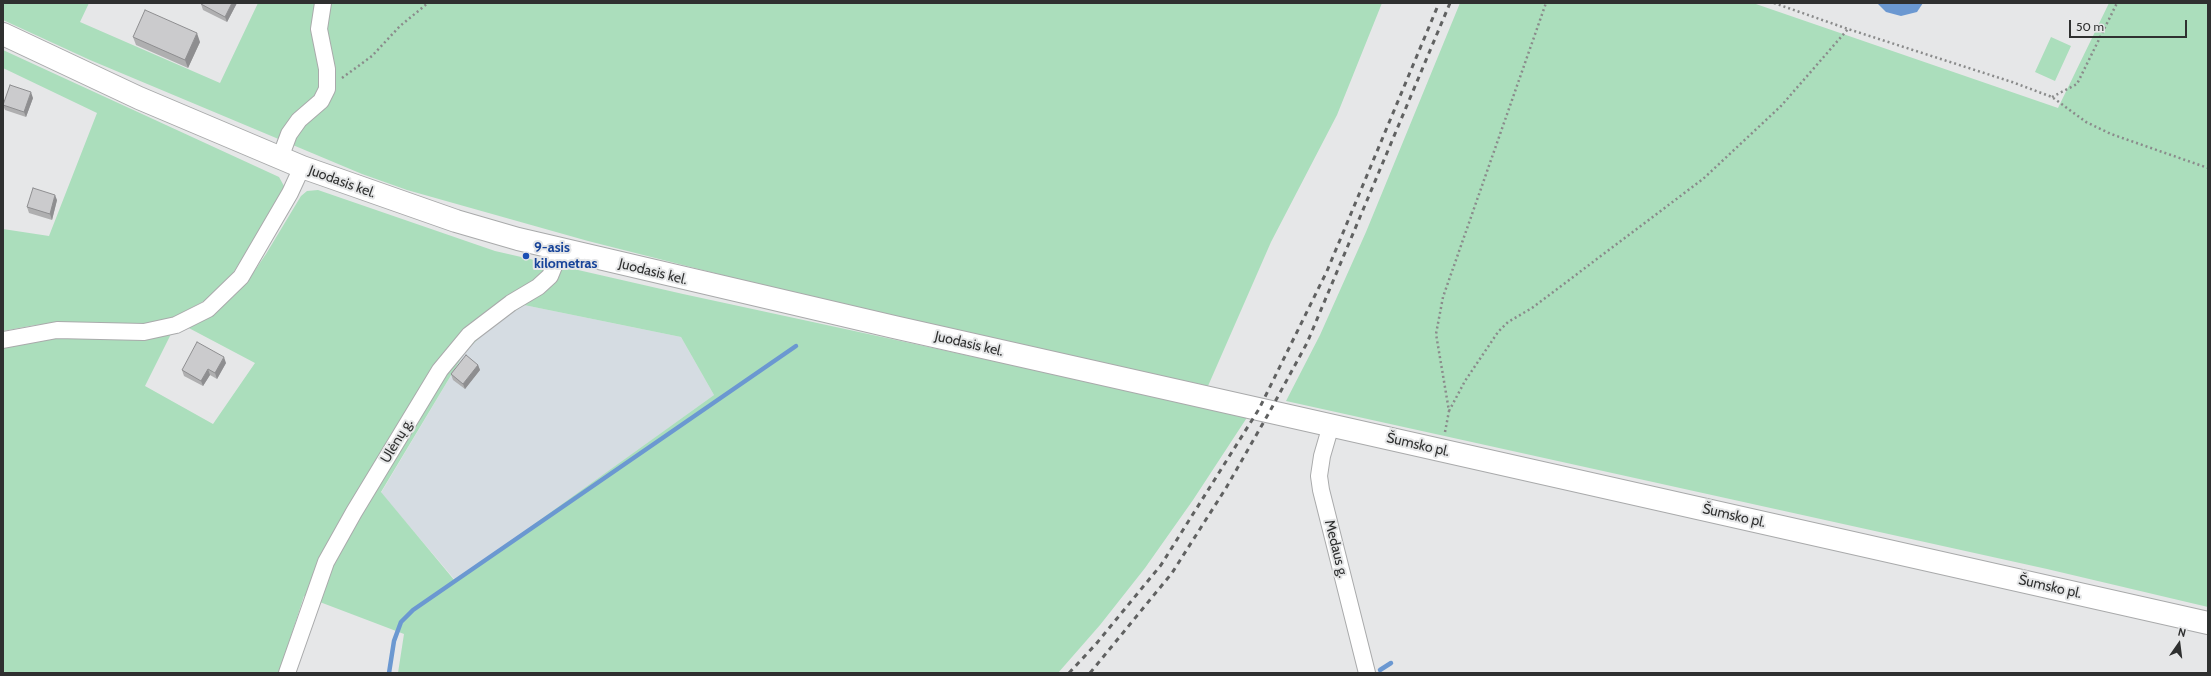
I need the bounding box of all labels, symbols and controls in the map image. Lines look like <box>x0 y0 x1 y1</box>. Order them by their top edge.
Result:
scale bar <box>2071 12 2189 38</box>
text: 50 m <box>2076 19 2104 34</box>
street label: Juodasis kel. <box>306 162 378 202</box>
place label: 9-asis kilometras <box>534 240 597 272</box>
marker: 9-asis kilometras <box>521 251 531 261</box>
street label: Juodasis kel. <box>617 255 689 289</box>
street label: Juodasis kel. <box>933 328 1005 360</box>
street label: Ulėnų g. <box>377 416 417 466</box>
street label: Šumsko pl. <box>1385 430 1451 460</box>
street label: Šumsko pl. <box>1701 501 1767 531</box>
street label: Medaus g. <box>1321 518 1351 580</box>
street label: Šumsko pl. <box>2017 572 2083 602</box>
north arrow <box>2159 624 2199 664</box>
text: N <box>2176 625 2187 640</box>

